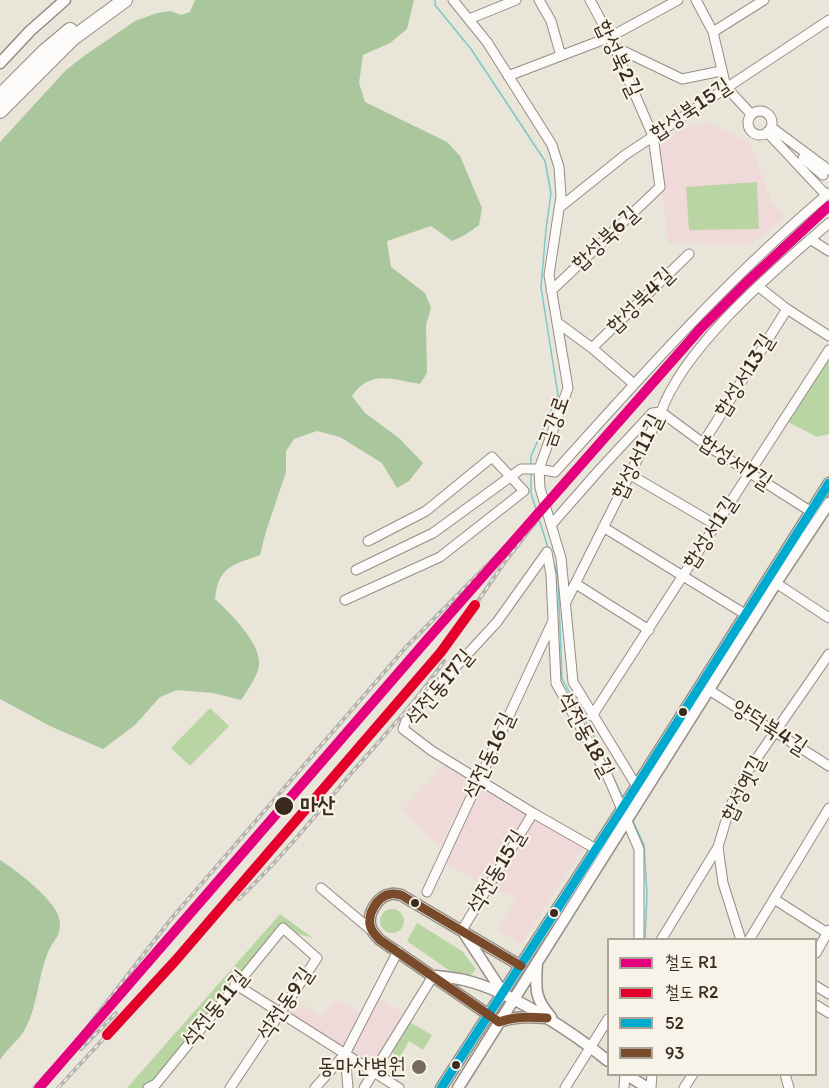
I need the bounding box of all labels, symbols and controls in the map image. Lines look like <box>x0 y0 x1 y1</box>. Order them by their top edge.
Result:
street label: 합성북2길 <box>589 16 647 102</box>
street label: 합성북15길 <box>645 73 737 147</box>
street label: 합성북6길 <box>567 201 645 277</box>
street label: 합성북4길 <box>602 262 680 340</box>
street label: 합성서13길 <box>709 330 781 422</box>
street label: 금강로 <box>534 393 576 451</box>
street label: 합성서11길 <box>606 410 670 504</box>
street label: 합성서7길 <box>694 430 776 496</box>
street label: 합성서1길 <box>678 492 744 574</box>
street label: 석전동17길 <box>400 644 480 732</box>
street label: 석전동18길 <box>551 688 619 782</box>
street label: 양덕북4길 <box>726 695 812 761</box>
unlabelled marker <box>677 706 689 718</box>
street label: 석전동16길 <box>458 708 522 804</box>
street label: 합성옛길 <box>716 751 772 827</box>
place label: 마산 <box>300 793 335 819</box>
marker: 마산 <box>273 795 295 817</box>
street label: 석전동15길 <box>462 826 532 918</box>
unlabelled marker <box>409 897 421 909</box>
unlabelled marker <box>548 907 560 919</box>
legend <box>607 938 817 1076</box>
text: 철도 R1 <box>665 951 717 973</box>
street label: 석전동9길 <box>252 962 320 1046</box>
street label: 석전동11길 <box>177 965 255 1053</box>
text: 철도 R2 <box>665 981 718 1003</box>
text: 52 <box>665 1012 684 1034</box>
text: 93 <box>665 1042 684 1064</box>
place label: 동마산병원 <box>317 1054 406 1080</box>
marker: 동마산병원 <box>410 1058 428 1076</box>
unlabelled marker <box>450 1059 462 1071</box>

